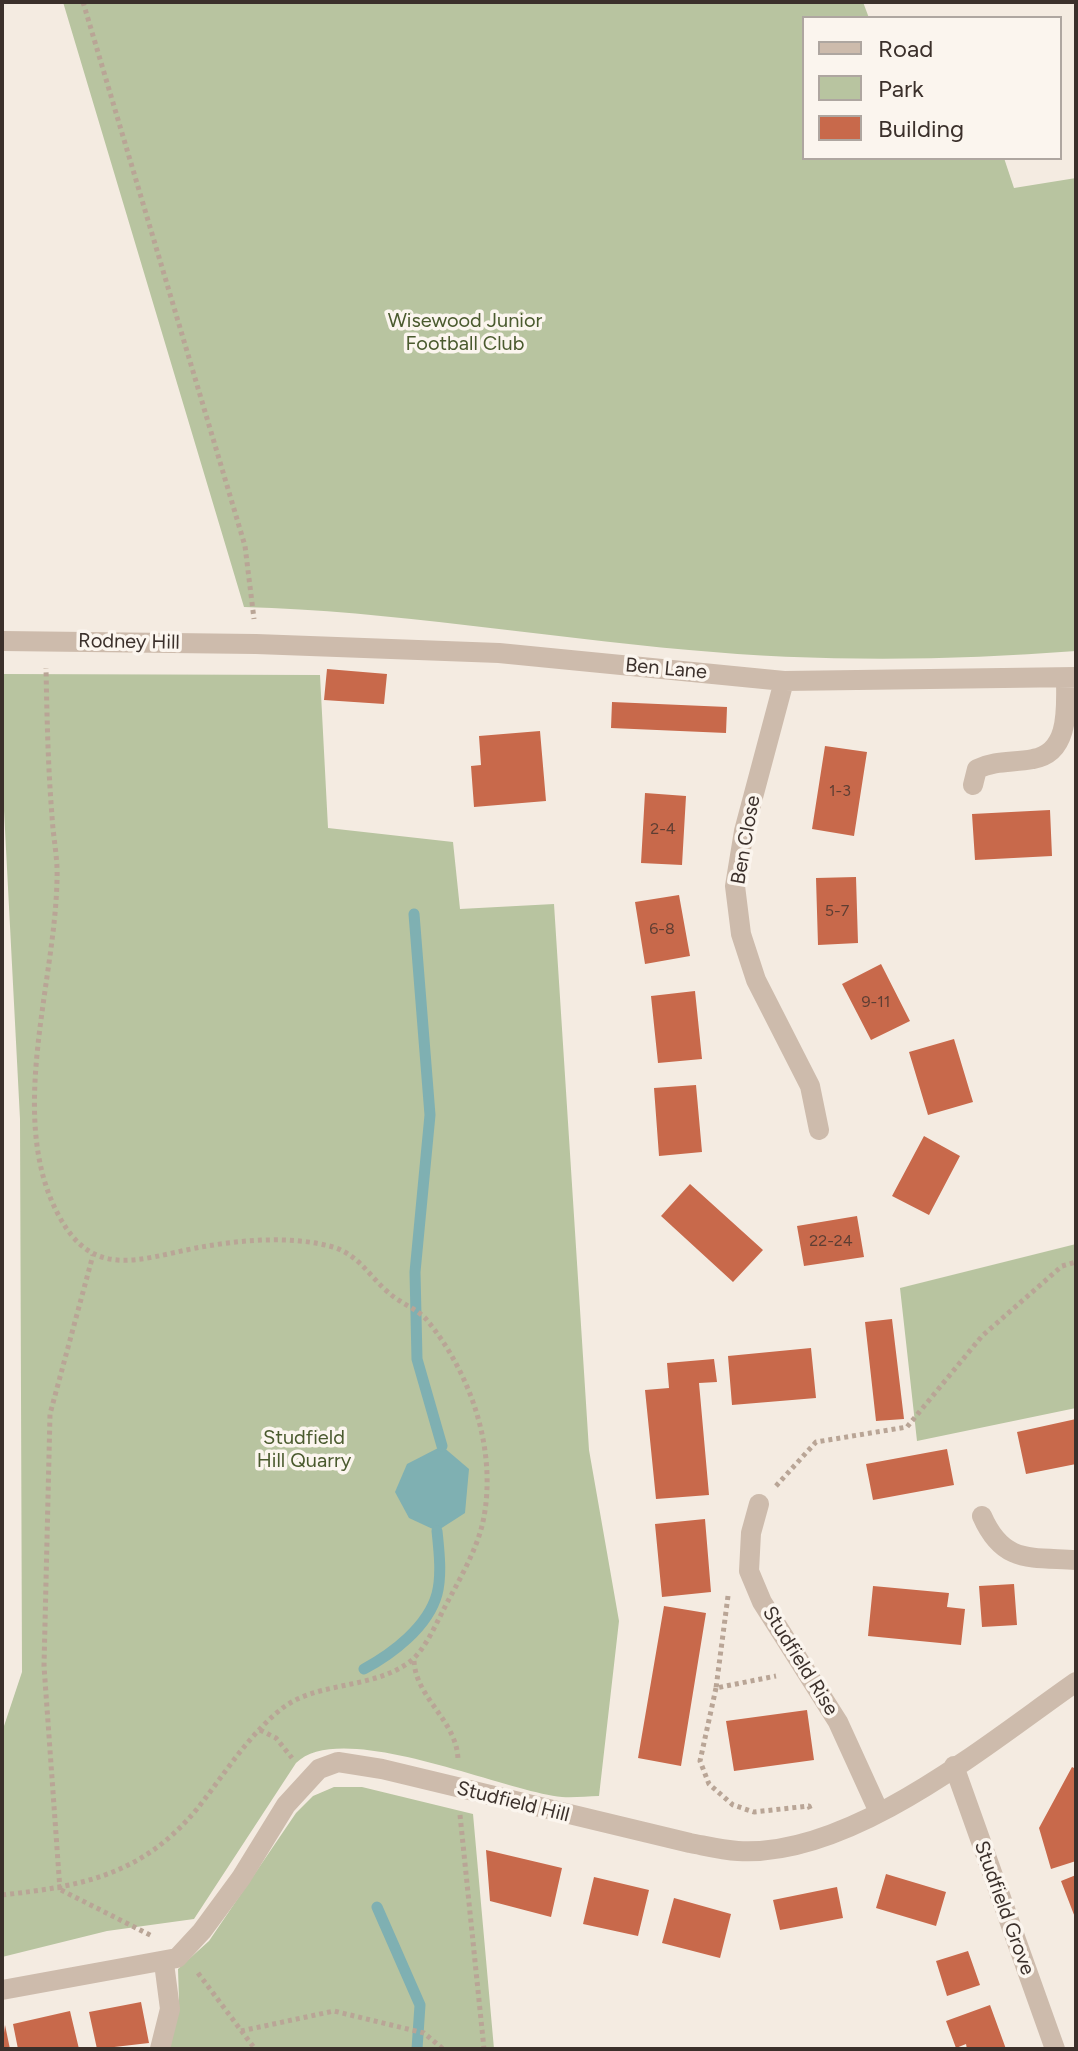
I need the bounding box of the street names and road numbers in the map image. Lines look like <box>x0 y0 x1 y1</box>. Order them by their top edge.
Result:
street label: Rodney Hill <box>78 629 180 655</box>
street label: Ben Lane <box>624 653 708 685</box>
street label: Ben Close <box>726 794 766 886</box>
street label: Studfield Rise <box>757 1602 843 1720</box>
street label: Studfield Hill <box>454 1776 572 1828</box>
street label: Studfield Grove <box>969 1838 1039 1978</box>

